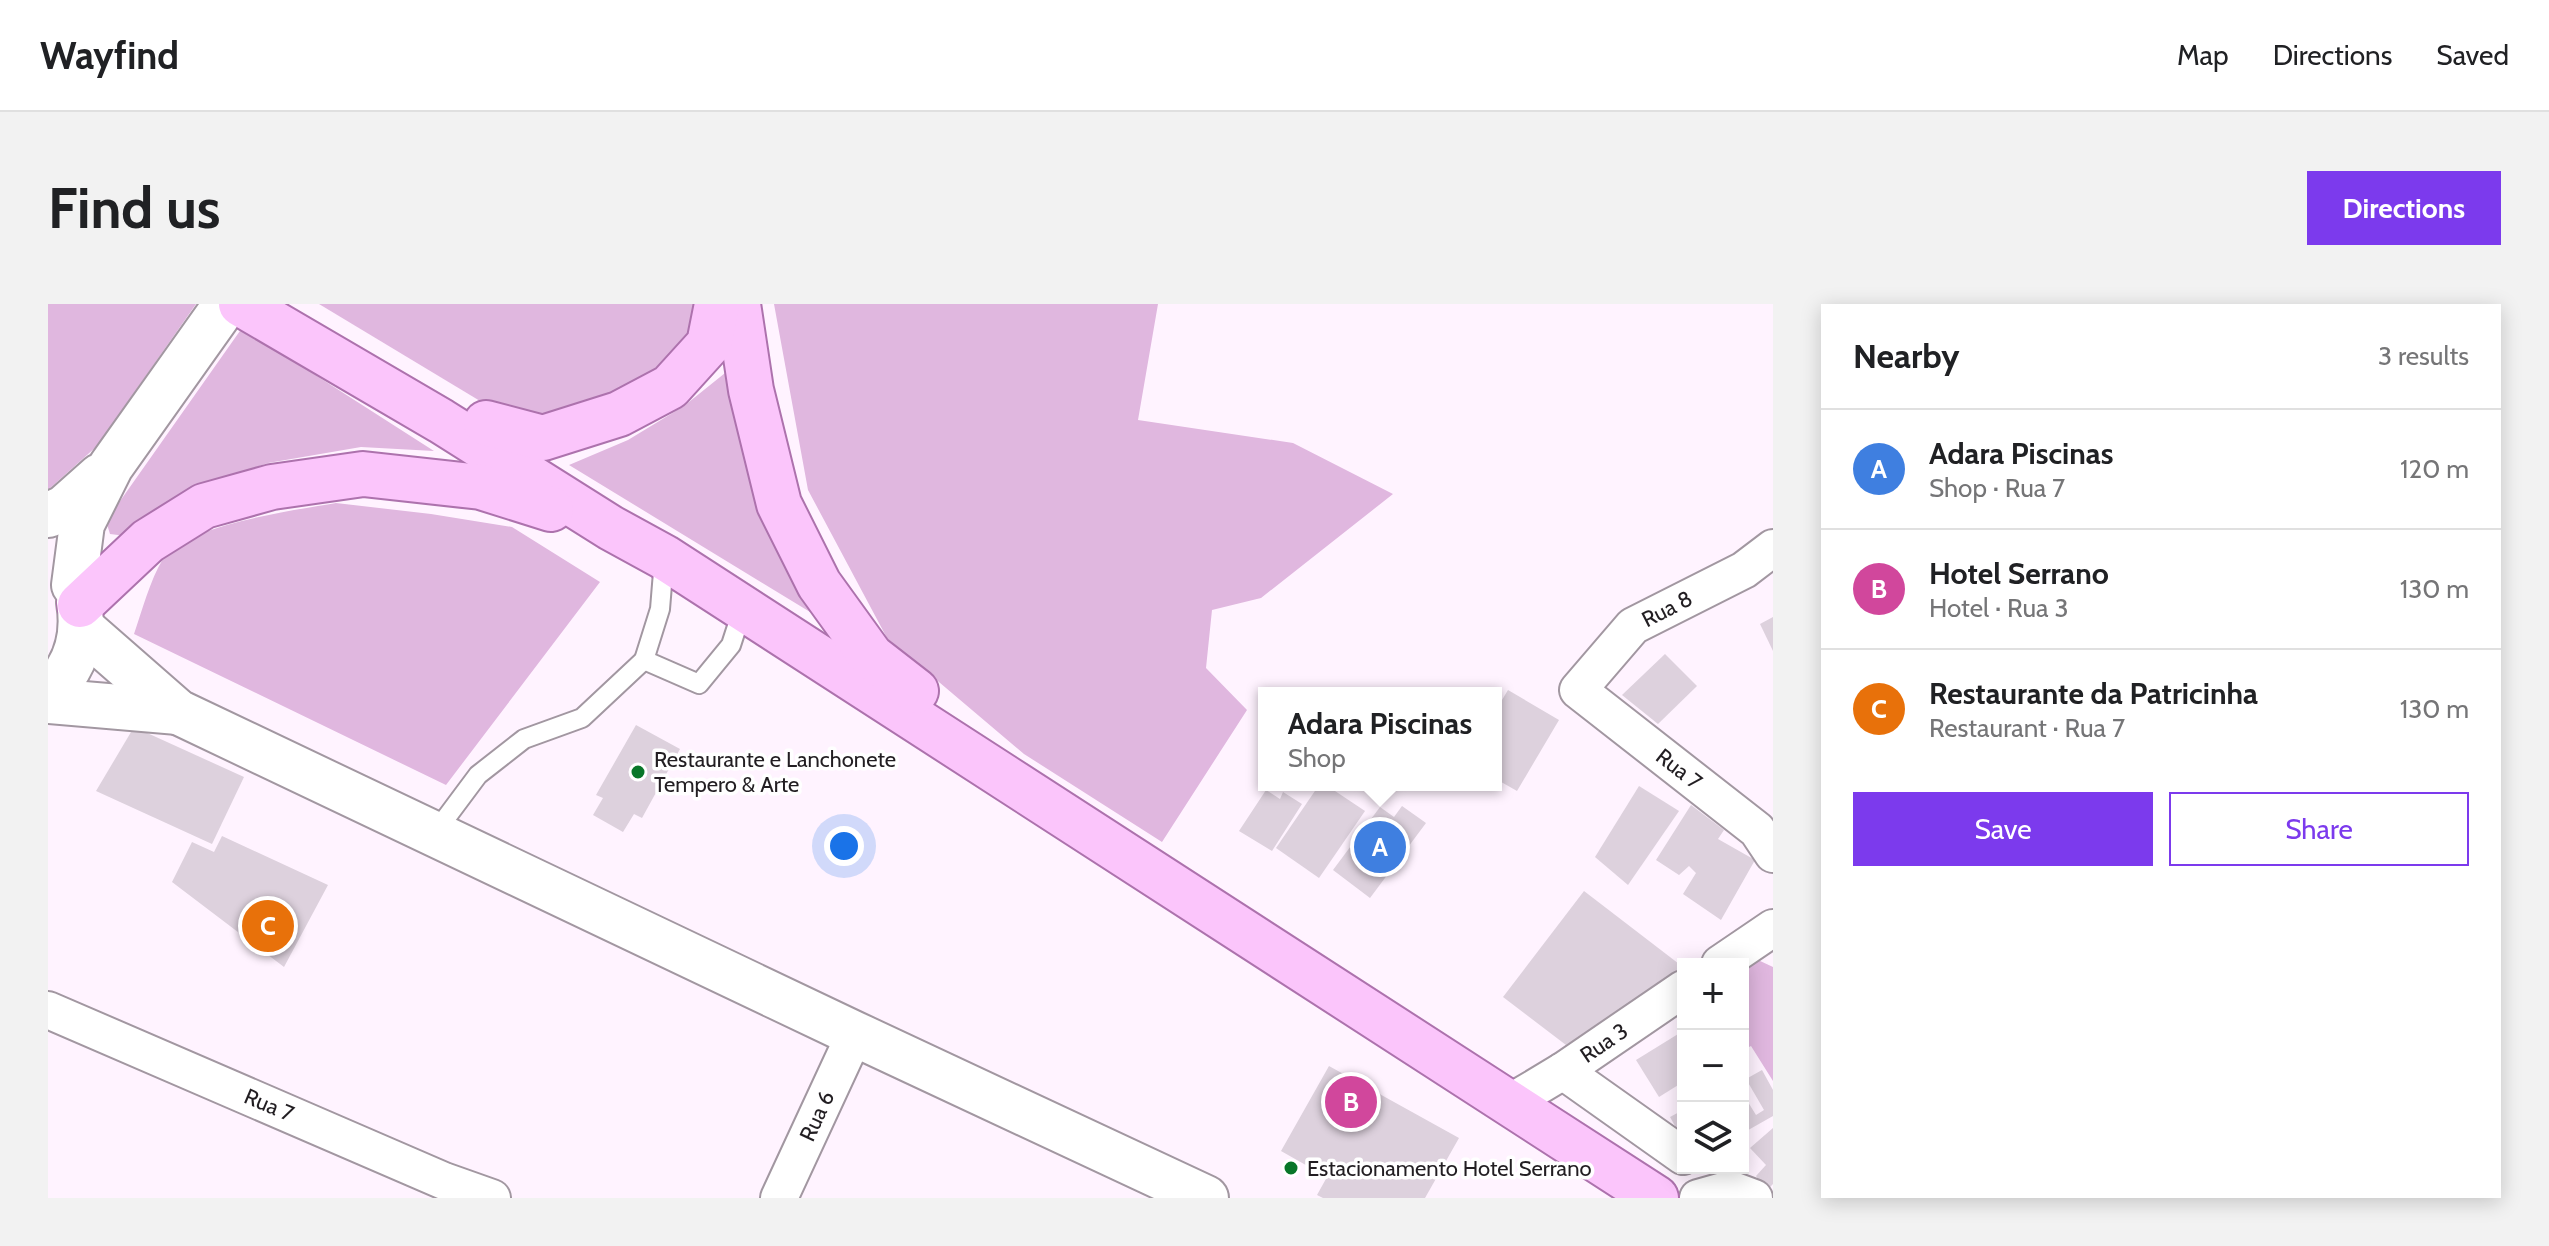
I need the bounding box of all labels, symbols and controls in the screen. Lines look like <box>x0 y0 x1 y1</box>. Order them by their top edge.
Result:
text: Wayfind <box>40 32 179 79</box>
text: Map <box>2177 38 2229 72</box>
text: Directions <box>2273 38 2392 72</box>
text: Saved <box>2436 38 2509 72</box>
button: Directions <box>2307 171 2501 245</box>
text: Find us <box>48 174 221 242</box>
text: Nearby <box>1853 335 1960 377</box>
text: 3 results <box>2378 340 2469 372</box>
text: Adara Piscinas <box>1929 435 2114 472</box>
text: A <box>1871 453 1887 485</box>
text: 120 m <box>2400 453 2469 485</box>
text: Shop · Rua 7 <box>1929 472 2065 504</box>
text: Hotel Serrano <box>1929 555 2109 592</box>
text: B <box>1871 573 1887 605</box>
text: 130 m <box>2400 573 2469 605</box>
street label: Rua 8 <box>1637 585 1697 633</box>
text: Hotel · Rua 3 <box>1929 592 2069 624</box>
text: Restaurante da Patricinha <box>1929 675 2258 712</box>
popup <box>1258 687 1502 791</box>
text: C <box>1871 693 1887 725</box>
text: 130 m <box>2400 693 2469 725</box>
text: Adara Piscinas <box>1288 705 1472 742</box>
text: Restaurant · Rua 7 <box>1929 712 2125 744</box>
text: Shop <box>1288 742 1346 774</box>
street label: Rua 7 <box>1651 743 1707 795</box>
place label: Restaurante e Lanchonete Tempero & Arte <box>654 746 896 798</box>
marker: Restaurante e Lanchonete Tempero & Arte <box>629 763 647 781</box>
button: Save <box>1853 792 2153 866</box>
button: Share <box>2169 792 2469 866</box>
pin: A <box>1354 817 1406 877</box>
your location <box>824 826 864 866</box>
pin: C <box>242 896 294 956</box>
map controls <box>1677 958 1749 1174</box>
button: + <box>1677 958 1749 1030</box>
street label: Rua 3 <box>1575 1017 1633 1069</box>
button: − <box>1677 1030 1749 1102</box>
pin: B <box>1325 1072 1377 1132</box>
street label: Rua 7 <box>240 1083 298 1127</box>
street label: Rua 6 <box>794 1086 840 1146</box>
button: layers <box>1677 1102 1749 1174</box>
place label: Estacionamento Hotel Serrano <box>1307 1155 1592 1182</box>
marker: Estacionamento Hotel Serrano <box>1282 1159 1300 1177</box>

